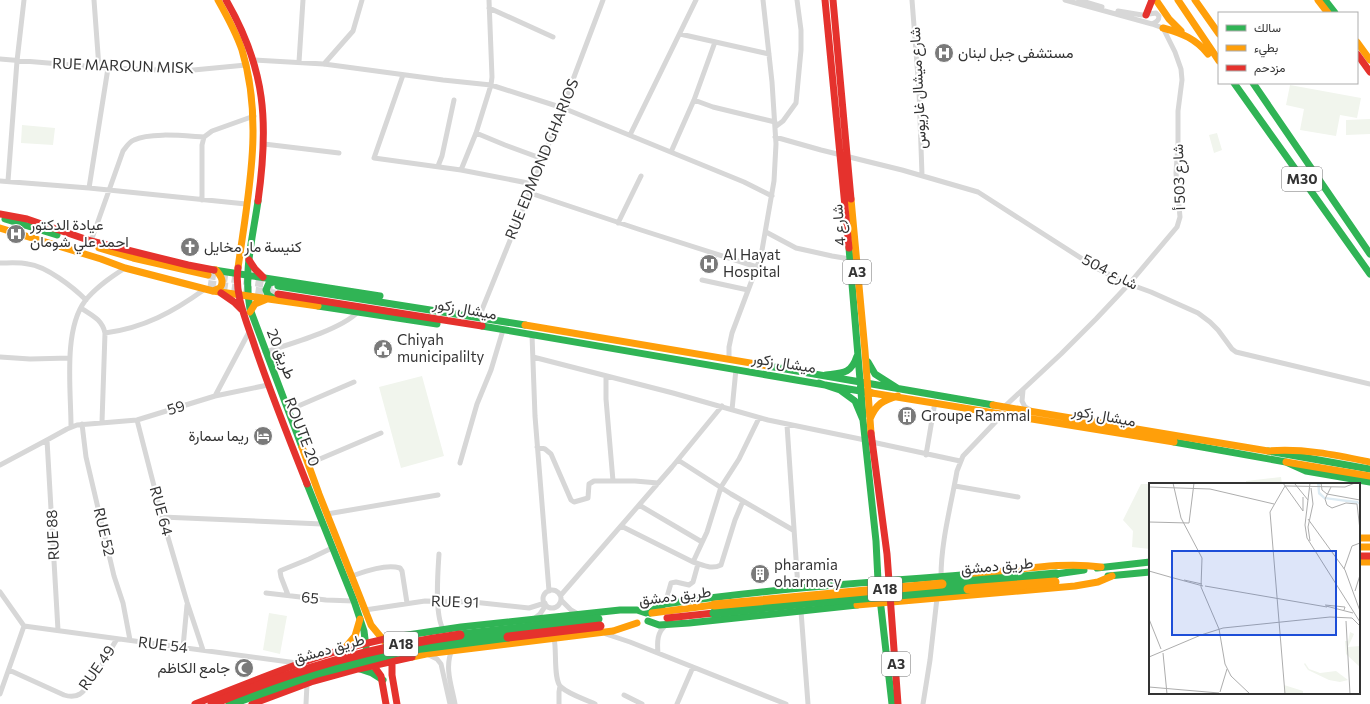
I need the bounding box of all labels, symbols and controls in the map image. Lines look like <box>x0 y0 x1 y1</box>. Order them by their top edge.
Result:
legend <box>1218 12 1358 84</box>
text: سالك <box>1254 20 1281 34</box>
street label: شارع ميشال غاريوس <box>905 26 932 150</box>
text: بطيء <box>1254 40 1278 58</box>
hospital icon: مستشفى جبل لبنان <box>933 42 955 64</box>
place label: مستشفى جبل لبنان <box>958 43 1074 63</box>
street label: RUE MAROUN MISK <box>52 54 194 76</box>
text: مزدحم <box>1254 60 1285 76</box>
street label: RUE EDMOND GHARIOS <box>501 76 582 242</box>
street label: شارع 503 أ <box>1168 143 1191 210</box>
road number: M30 <box>1282 167 1322 191</box>
street label: شارع 4 <box>827 203 852 247</box>
place label: عيادة الدكتور احمد علي شومان <box>29 215 129 255</box>
hospital icon: عيادة الدكتور احمد علي شومان <box>5 223 27 245</box>
church icon: كنيسة مار مخايل <box>179 236 201 258</box>
place label: كنيسة مار مخايل <box>204 237 302 256</box>
place label: Al Hayat Hospital <box>723 245 781 280</box>
street label: شارع 504 <box>1078 249 1142 296</box>
hospital icon: Al Hayat Hospital <box>698 253 720 275</box>
road number: A3 <box>843 260 871 284</box>
street label: ميشال زكور <box>431 293 499 323</box>
street label: طريق 20 <box>262 326 300 382</box>
place label: Chiyah municipalilty <box>397 330 485 365</box>
public building icon: Chiyah municipalilty <box>372 338 394 360</box>
street label: ميشال زكور <box>750 348 818 377</box>
street label: ROUTE 20 <box>282 395 324 469</box>
street label: 59 <box>165 396 187 418</box>
street label: ميشال زكور <box>1070 400 1138 430</box>
building icon: Groupe Rammal <box>896 405 918 427</box>
place label: Groupe Rammal <box>921 406 1030 424</box>
hotel icon: ريما سمارة <box>252 425 274 447</box>
place label: ريما سمارة <box>188 426 249 445</box>
inset map <box>1149 483 1360 694</box>
street label: RUE 64 <box>147 484 177 538</box>
street label: RUE 52 <box>91 506 119 558</box>
street label: RUE 88 <box>42 509 62 561</box>
street label: طريق دمشق <box>960 553 1034 579</box>
place label: pharamia oharmacy <box>774 555 842 590</box>
building icon: pharamia oharmacy <box>749 563 771 585</box>
road number: A18 <box>868 577 902 601</box>
street label: طريق دمشق <box>638 582 713 610</box>
street label: 65 <box>300 587 320 607</box>
street label: RUE 91 <box>431 591 479 611</box>
street label: طريق دمشق <box>291 629 367 669</box>
street label: RUE 54 <box>137 632 189 656</box>
road number: A18 <box>384 632 418 656</box>
street label: RUE 49 <box>74 642 118 693</box>
road number: A3 <box>882 652 910 676</box>
mosque icon: جامع الكاظم <box>233 657 255 679</box>
place label: جامع الكاظم <box>157 658 230 679</box>

